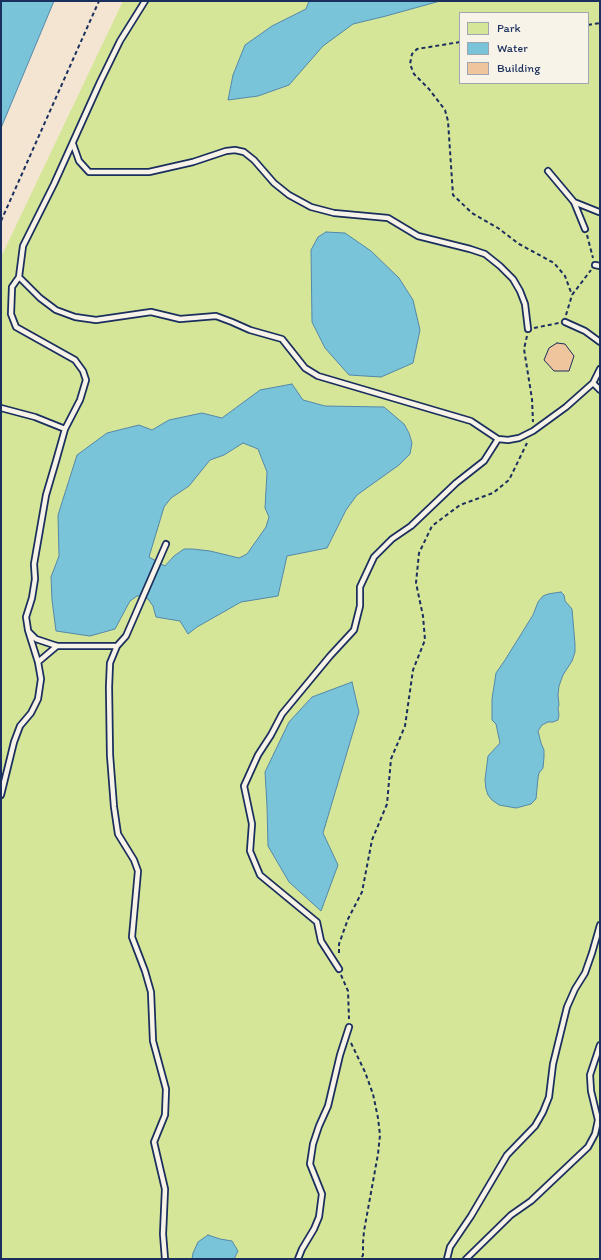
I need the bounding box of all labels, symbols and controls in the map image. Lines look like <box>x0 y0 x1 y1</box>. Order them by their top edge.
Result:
legend <box>459 12 589 84</box>
text: Park <box>497 21 521 35</box>
text: Water <box>497 41 528 55</box>
text: Building <box>497 61 540 75</box>

